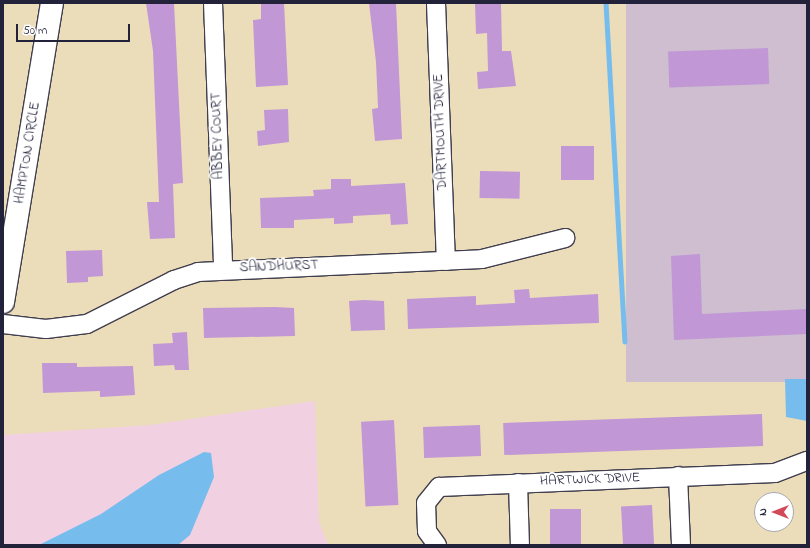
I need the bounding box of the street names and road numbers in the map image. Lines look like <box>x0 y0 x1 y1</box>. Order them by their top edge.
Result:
street label: DARTMOUTH DRIVE <box>431 74 451 190</box>
street label: ABBEY COURT <box>208 92 228 180</box>
street label: HAMPTON CIRCLE <box>12 101 44 205</box>
street label: SANDHURST <box>239 257 319 277</box>
street label: HARTWICK DRIVE <box>540 470 640 490</box>

